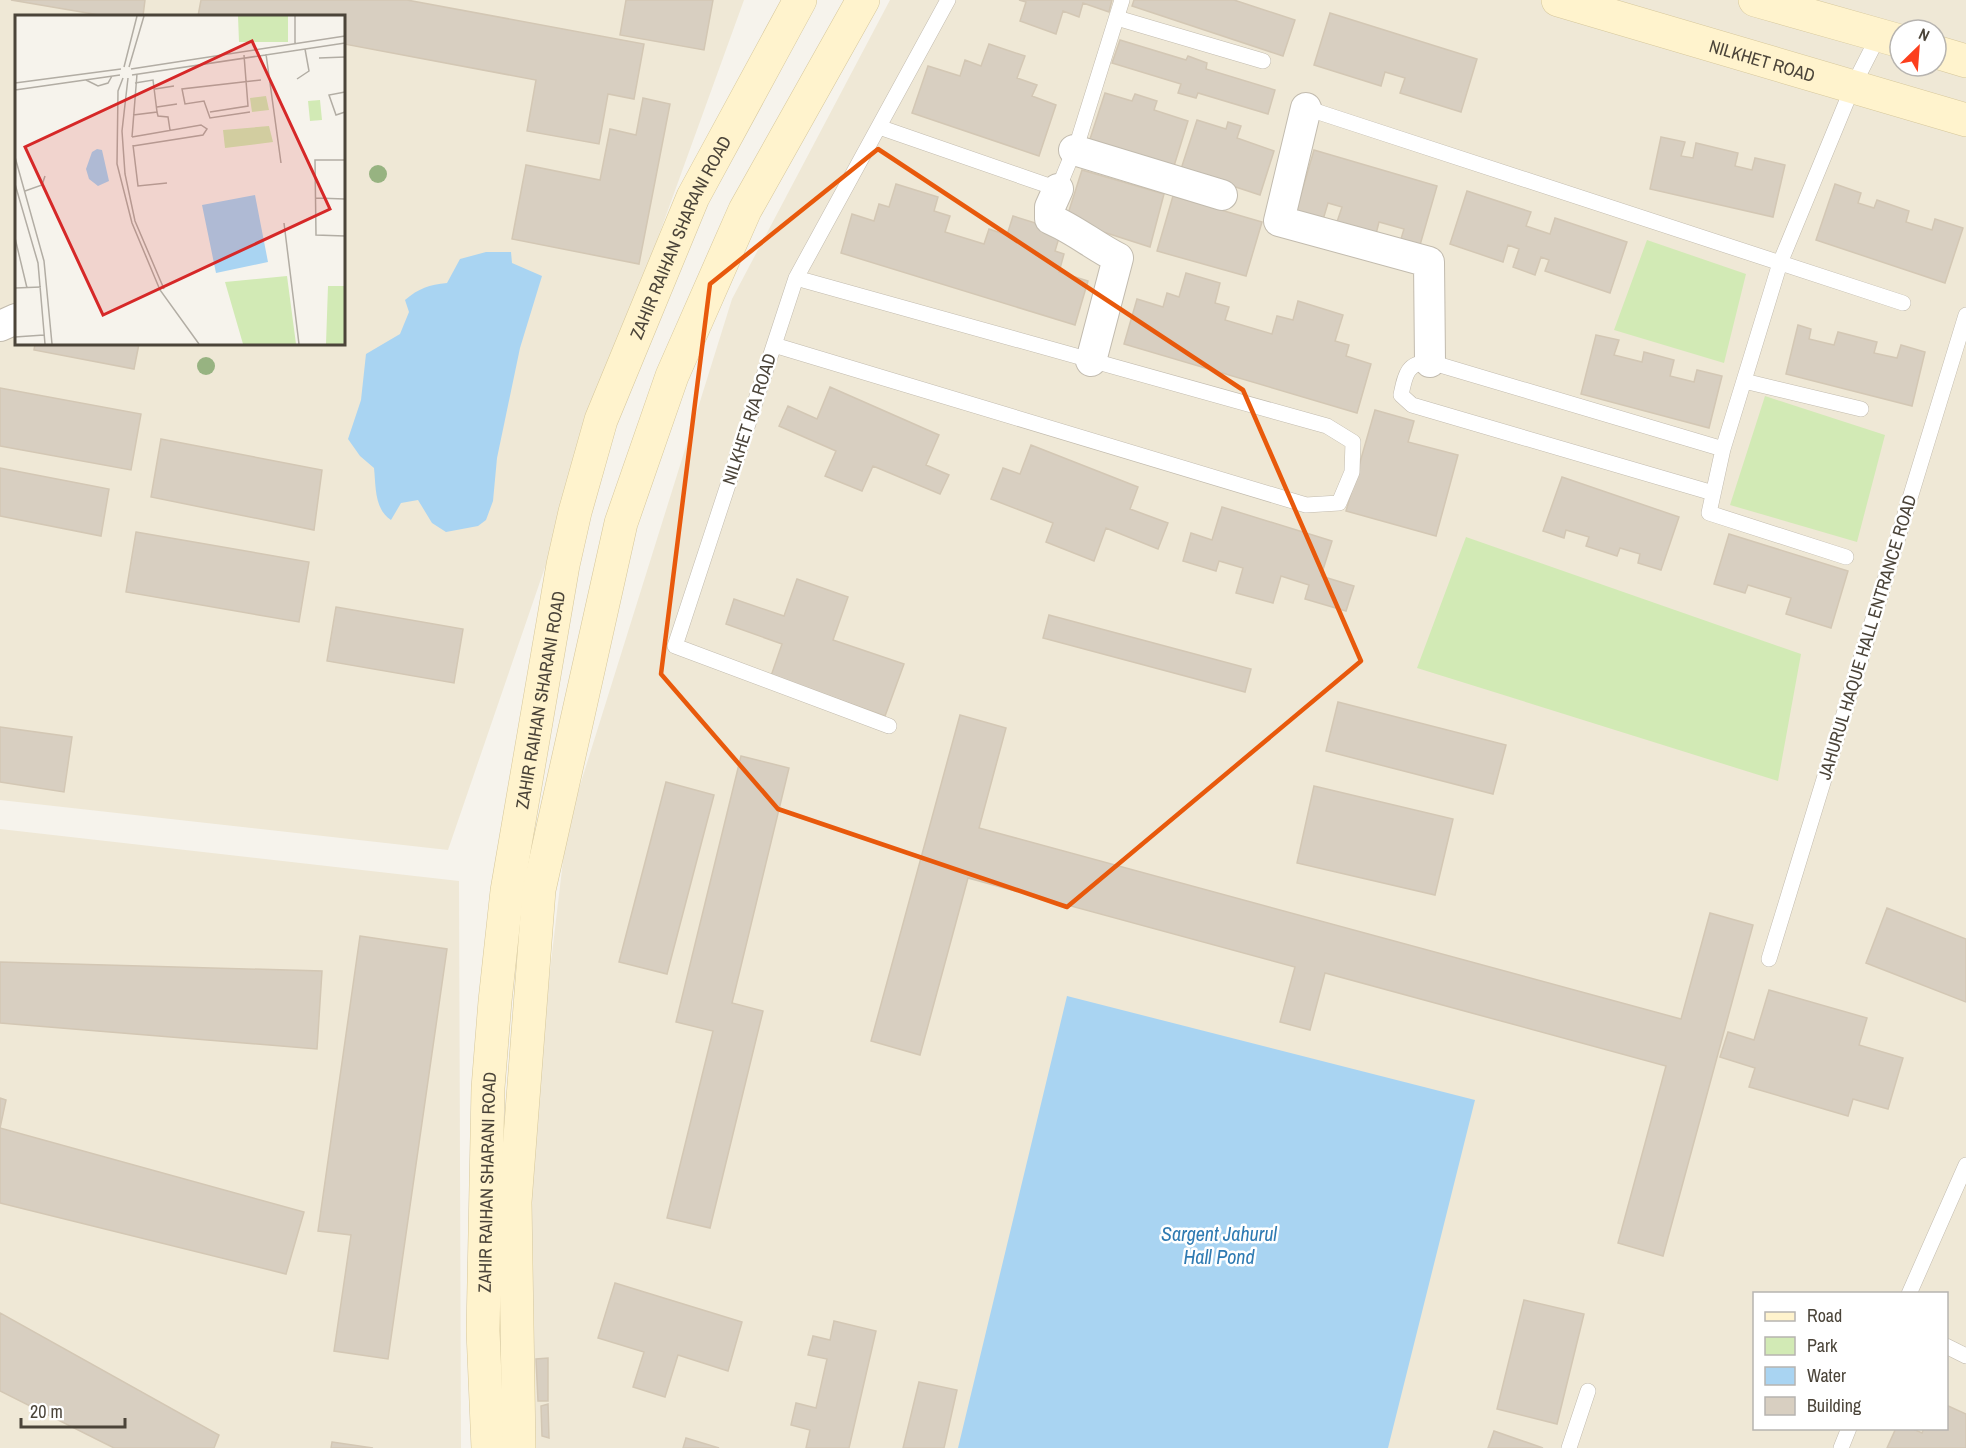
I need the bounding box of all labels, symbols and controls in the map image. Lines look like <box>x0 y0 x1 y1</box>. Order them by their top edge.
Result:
inset map <box>15 15 345 345</box>
north arrow <box>1888 18 1948 78</box>
text: N <box>1915 22 1933 46</box>
street label: NILKHET ROAD <box>1707 33 1818 87</box>
street label: ZAHIR RAIHAN SHARANI ROAD <box>623 131 737 343</box>
street label: NILKHET R/A ROAD <box>716 350 782 488</box>
street label: JAHURUL HAQUE HALL ENTRANCE ROAD <box>1812 492 1922 782</box>
street label: ZAHIR RAIHAN SHARANI ROAD <box>509 589 571 811</box>
street label: ZAHIR RAIHAN SHARANI ROAD <box>471 1071 502 1293</box>
water label: Sargent Jahurul Hall Pond <box>1161 1220 1277 1270</box>
legend <box>1753 1292 1948 1430</box>
text: Road <box>1807 1303 1842 1328</box>
text: Park <box>1807 1333 1838 1358</box>
text: Water <box>1807 1363 1846 1388</box>
scale bar <box>21 1391 124 1429</box>
text: Building <box>1807 1393 1862 1418</box>
text: 20 m <box>30 1399 63 1424</box>

